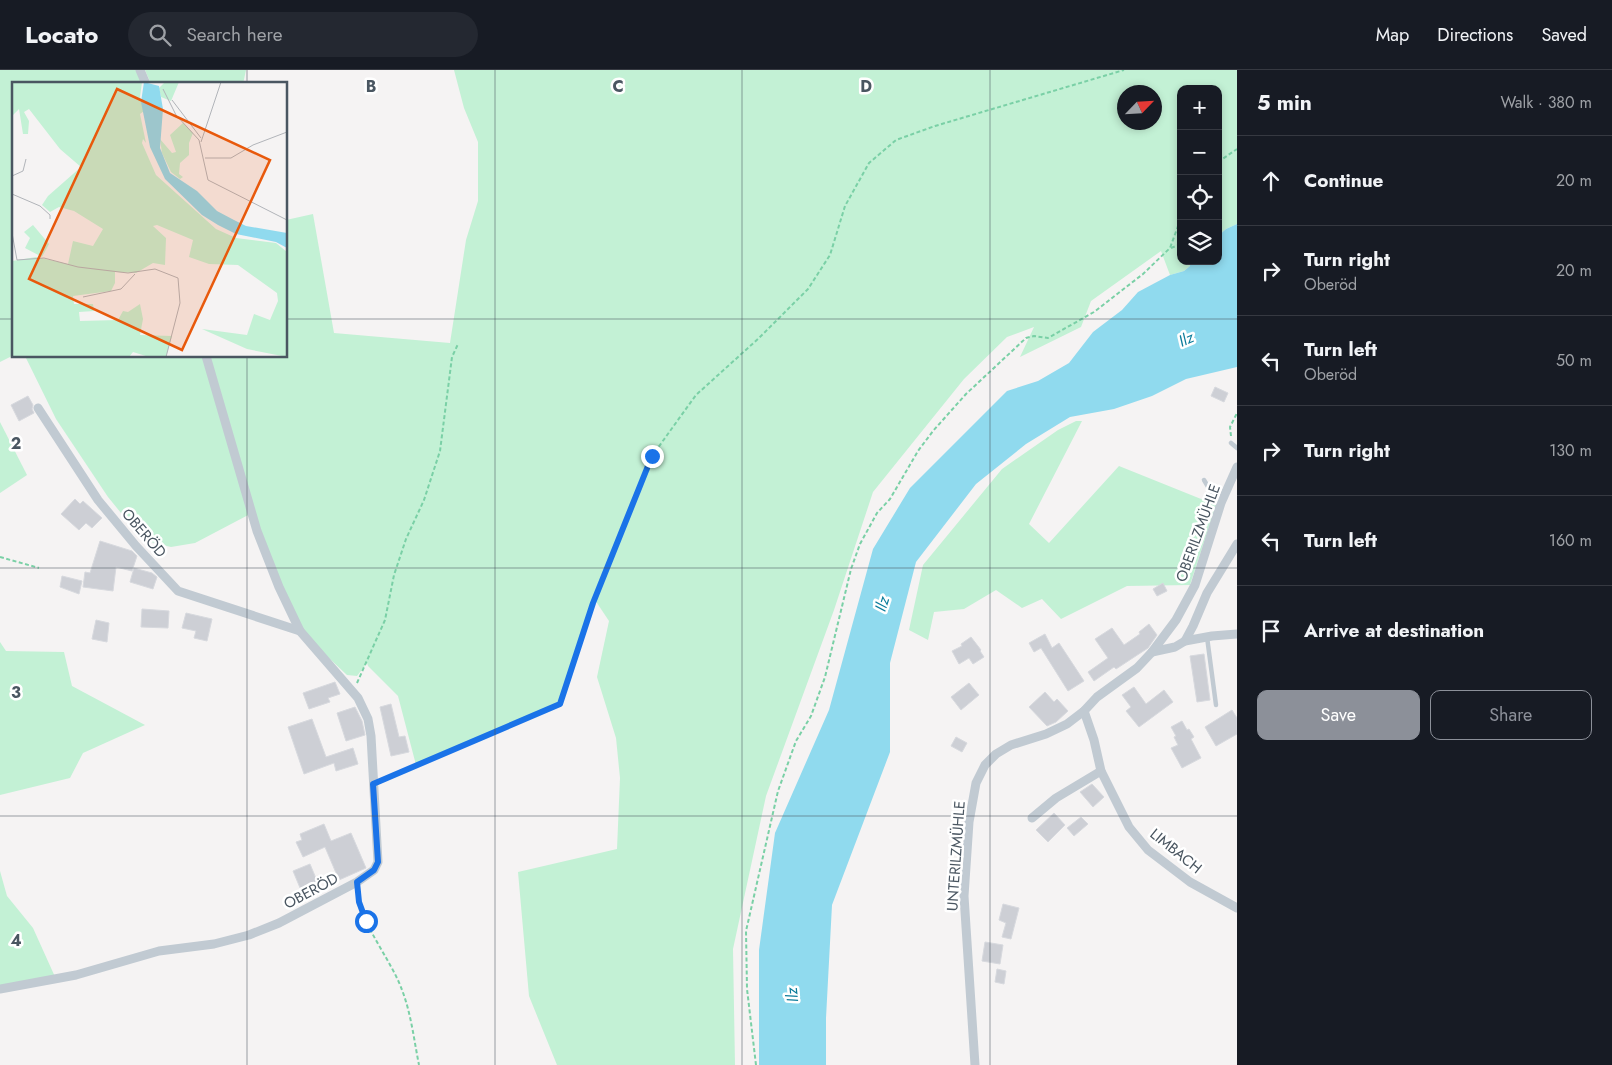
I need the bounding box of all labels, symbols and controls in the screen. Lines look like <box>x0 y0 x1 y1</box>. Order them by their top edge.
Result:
search box <box>128 12 478 57</box>
text: Locato <box>25 17 98 52</box>
icon: search <box>146 21 174 49</box>
text: Search here <box>186 21 283 48</box>
text: Map <box>1376 22 1409 48</box>
text: Directions <box>1437 22 1513 48</box>
text: Saved <box>1541 22 1587 48</box>
text: B <box>366 75 376 98</box>
text: C <box>612 75 624 98</box>
text: D <box>860 75 872 98</box>
inset map <box>12 82 288 358</box>
north arrow <box>1117 85 1162 130</box>
map controls <box>1177 85 1222 265</box>
button: + <box>1177 85 1222 130</box>
text: 5 min <box>1257 88 1312 118</box>
text: Walk · 380 m <box>1501 91 1592 114</box>
button: − <box>1177 130 1222 175</box>
icon: ahead <box>1257 167 1285 195</box>
text: Continue <box>1304 167 1383 194</box>
text: 20 m <box>1556 169 1592 192</box>
button: locate <box>1177 175 1222 220</box>
button: layers <box>1177 220 1222 265</box>
text: Turn right <box>1304 246 1390 273</box>
icon: right <box>1257 257 1285 285</box>
text: 20 m <box>1556 259 1592 282</box>
text: Oberöd <box>1304 273 1357 296</box>
water label: Ilz <box>1175 325 1198 352</box>
text: Turn left <box>1304 336 1377 363</box>
icon: left <box>1257 347 1285 375</box>
text: 50 m <box>1556 349 1592 372</box>
text: Oberöd <box>1304 363 1357 386</box>
text: 2 <box>11 432 21 455</box>
icon: right <box>1257 437 1285 465</box>
text: Turn right <box>1304 437 1390 464</box>
text: 130 m <box>1549 439 1592 462</box>
route end <box>641 445 664 468</box>
street label: OBERILZMÜHLE <box>1170 481 1226 585</box>
street label: OBERÖD <box>116 504 172 562</box>
icon: left <box>1257 527 1285 555</box>
text: Turn left <box>1304 527 1377 554</box>
text: 160 m <box>1549 529 1592 552</box>
water label: Ilz <box>869 593 895 614</box>
icon: arrive <box>1257 617 1285 645</box>
text: Arrive at destination <box>1304 617 1484 644</box>
text: 3 <box>11 681 21 704</box>
button: Save <box>1257 690 1420 740</box>
button: Share <box>1430 690 1592 740</box>
street label: UNTERILZMÜHLE <box>941 800 971 912</box>
street label: LIMBACH <box>1145 823 1207 879</box>
street label: OBERÖD <box>280 867 342 915</box>
route start <box>355 910 378 933</box>
text: 4 <box>10 929 22 952</box>
water label: Ilz <box>780 986 804 1003</box>

